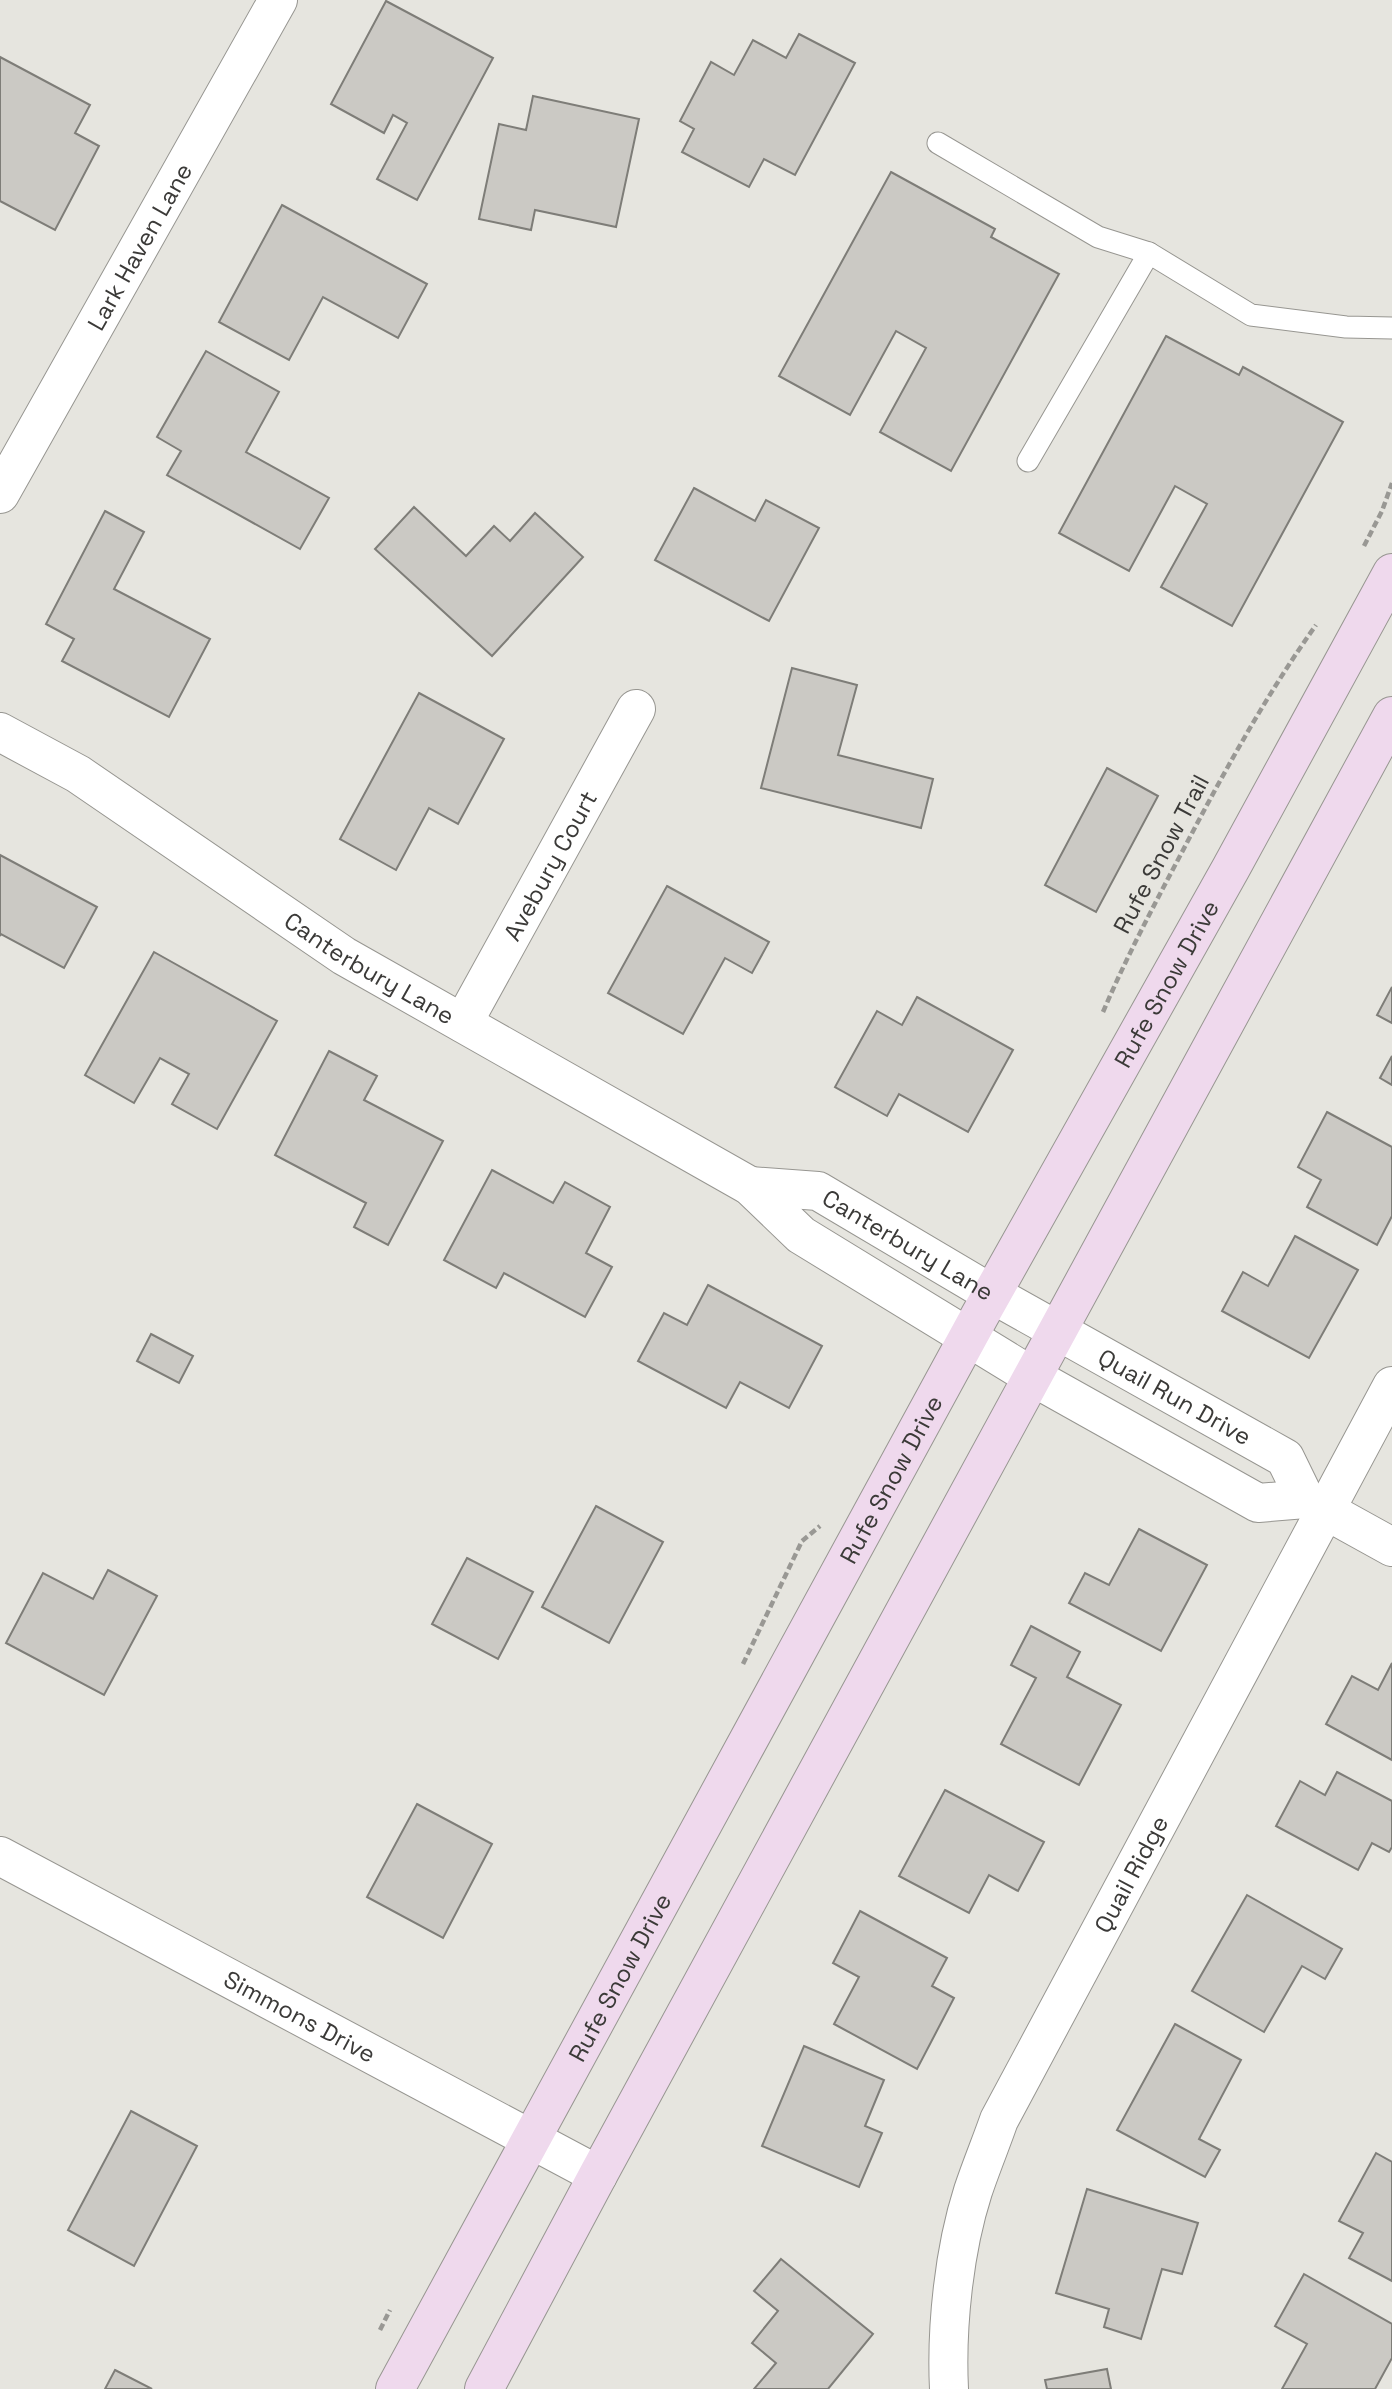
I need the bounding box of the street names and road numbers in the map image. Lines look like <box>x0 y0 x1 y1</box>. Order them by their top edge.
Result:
street label: Lark Haven Lane <box>80 157 199 336</box>
street label: Rufe Snow Trail <box>1106 769 1216 939</box>
street label: Avebury Court <box>496 785 604 946</box>
street label: Rufe Snow Drive <box>1107 894 1225 1073</box>
street label: Canterbury Lane <box>279 904 460 1031</box>
street label: Canterbury Lane <box>817 1182 999 1307</box>
street label: Quail Run Drive <box>1093 1341 1257 1452</box>
street label: Rufe Snow Drive <box>832 1390 949 1569</box>
street label: Quail Ridge <box>1087 1810 1175 1938</box>
street label: Rufe Snow Drive <box>561 1888 678 2067</box>
street label: Simmons Drive <box>219 1963 381 2069</box>

